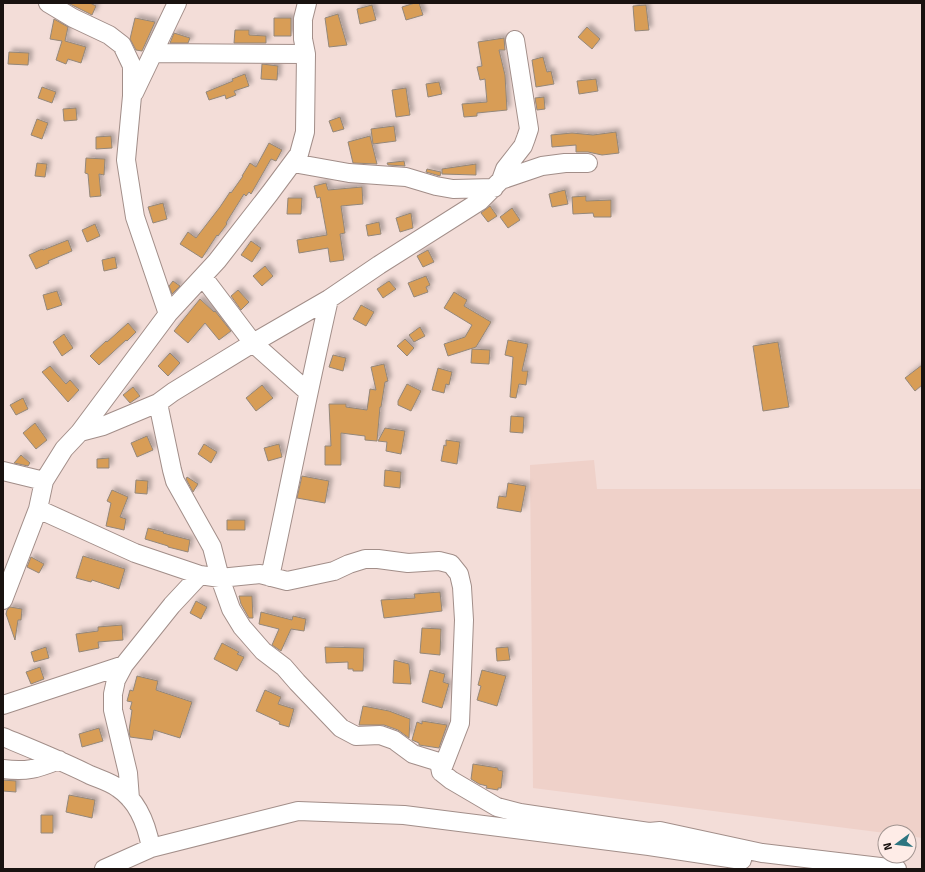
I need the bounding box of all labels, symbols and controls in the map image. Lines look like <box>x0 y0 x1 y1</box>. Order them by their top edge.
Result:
north arrow <box>877 824 917 864</box>
text: N <box>881 841 895 852</box>

